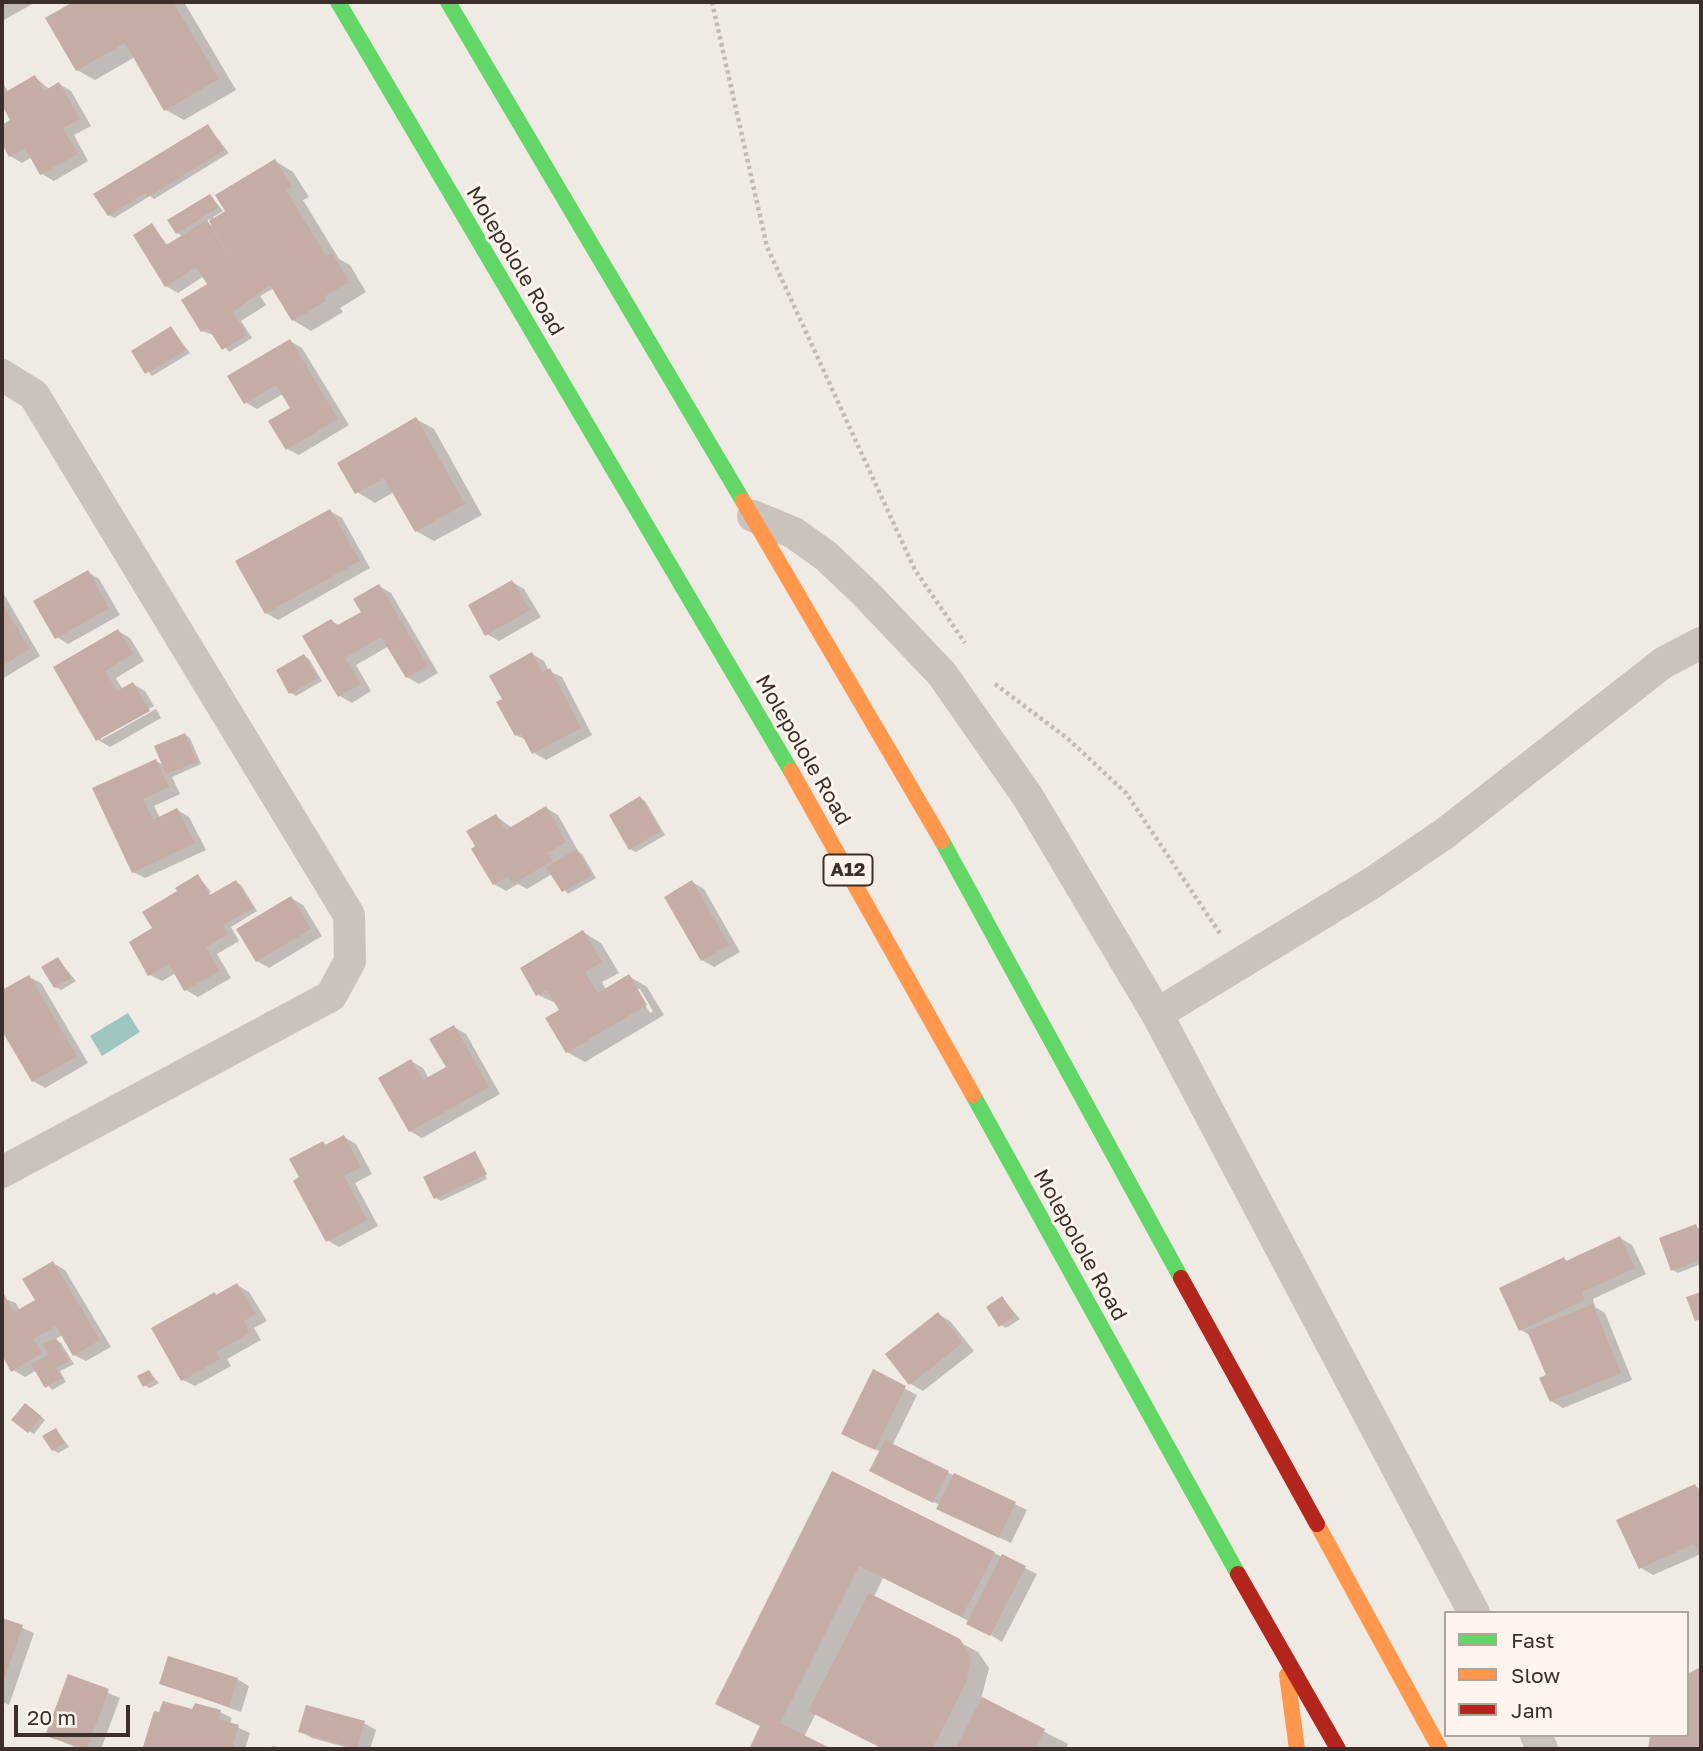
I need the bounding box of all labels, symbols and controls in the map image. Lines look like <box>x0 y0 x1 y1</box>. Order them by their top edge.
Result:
street label: Molepolole Road <box>461 182 569 340</box>
street label: Molepolole Road <box>750 670 856 830</box>
road number: A12 <box>824 855 872 886</box>
street label: Molepolole Road <box>1028 1165 1132 1325</box>
legend <box>1444 1611 1689 1737</box>
text: Fast <box>1511 1627 1554 1653</box>
text: Slow <box>1511 1662 1560 1688</box>
scale bar <box>18 1692 133 1736</box>
text: Jam <box>1511 1697 1553 1723</box>
text: 20 m <box>27 1704 76 1730</box>

